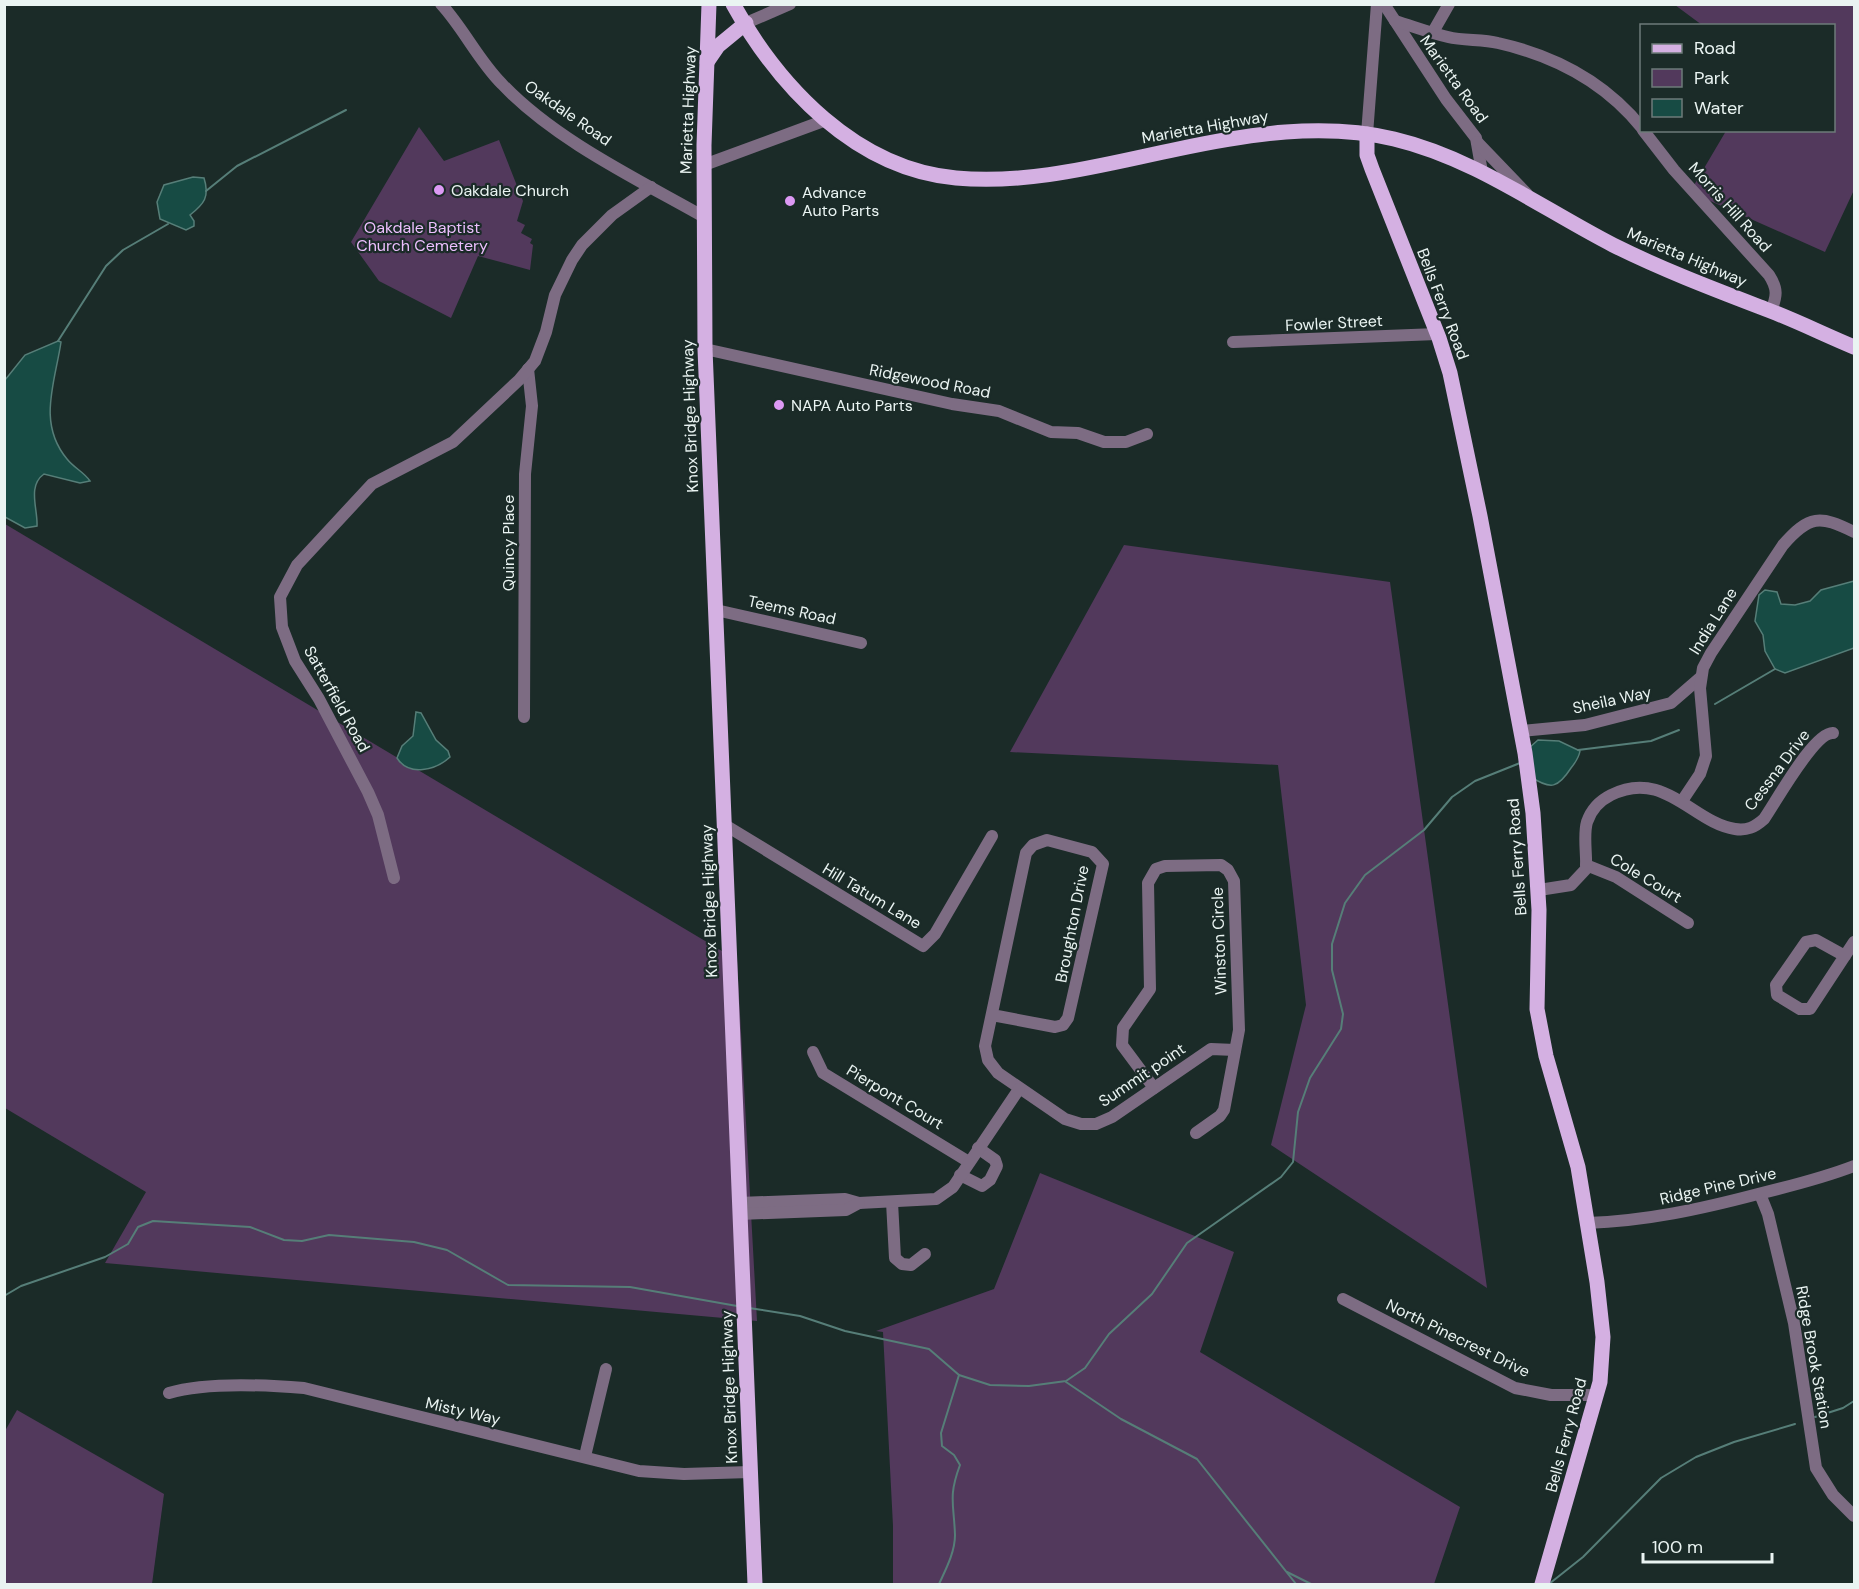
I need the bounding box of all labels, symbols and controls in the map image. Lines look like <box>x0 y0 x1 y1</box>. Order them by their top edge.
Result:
legend <box>1640 24 1835 132</box>
street label: Marietta Road <box>1415 31 1493 127</box>
text: Road <box>1694 36 1736 60</box>
street label: Marietta Highway <box>675 45 701 175</box>
text: Park <box>1694 66 1730 90</box>
street label: Oakdale Road <box>520 75 616 151</box>
text: Water <box>1694 96 1744 120</box>
street label: Marietta Highway <box>1140 105 1270 148</box>
street label: Morris Hill Road <box>1684 158 1776 256</box>
place label: Oakdale Church <box>451 180 569 201</box>
place label: Advance Auto Parts <box>802 182 879 221</box>
marker: Oakdale Church <box>432 183 446 197</box>
marker: Advance Auto Parts <box>783 194 797 208</box>
park label: Oakdale Baptist Church Cemetery <box>356 217 488 256</box>
street label: Marietta Highway <box>1624 222 1750 292</box>
street label: Bells Ferry Road <box>1412 245 1474 363</box>
street label: Fowler Street <box>1285 310 1383 336</box>
street label: Knox Bridge Highway <box>677 339 703 493</box>
street label: Ridgewood Road <box>868 359 992 403</box>
place label: NAPA Auto Parts <box>791 395 913 416</box>
marker: NAPA Auto Parts <box>772 398 786 412</box>
street label: Quincy Place <box>498 495 519 591</box>
street label: India Lane <box>1684 584 1742 658</box>
street label: Teems Road <box>746 590 838 630</box>
street label: Satterfield Road <box>299 642 375 756</box>
street label: Sheila Way <box>1571 681 1653 719</box>
street label: Cessna Drive <box>1740 725 1814 815</box>
street label: Bells Ferry Road <box>1502 798 1532 916</box>
street label: Knox Bridge Highway <box>696 824 722 978</box>
street label: Cole Court <box>1606 848 1686 908</box>
street label: Hill Tatum Lane <box>819 858 925 934</box>
street label: Broughton Drive <box>1050 864 1094 984</box>
street label: Winston Circle <box>1207 887 1231 995</box>
street label: Summit point <box>1095 1038 1189 1112</box>
street label: Pierpont Court <box>843 1060 947 1134</box>
street label: Ridge Pine Drive <box>1658 1162 1778 1210</box>
street label: Ridge Brook Station <box>1791 1284 1837 1430</box>
street label: North Pinecrest Drive <box>1383 1294 1533 1382</box>
street label: Knox Bridge Highway <box>716 1310 742 1464</box>
street label: Bells Ferry Road <box>1541 1375 1591 1495</box>
street label: Misty Way <box>423 1392 503 1430</box>
scale bar <box>1643 1526 1772 1564</box>
text: 100 m <box>1652 1535 1703 1559</box>

